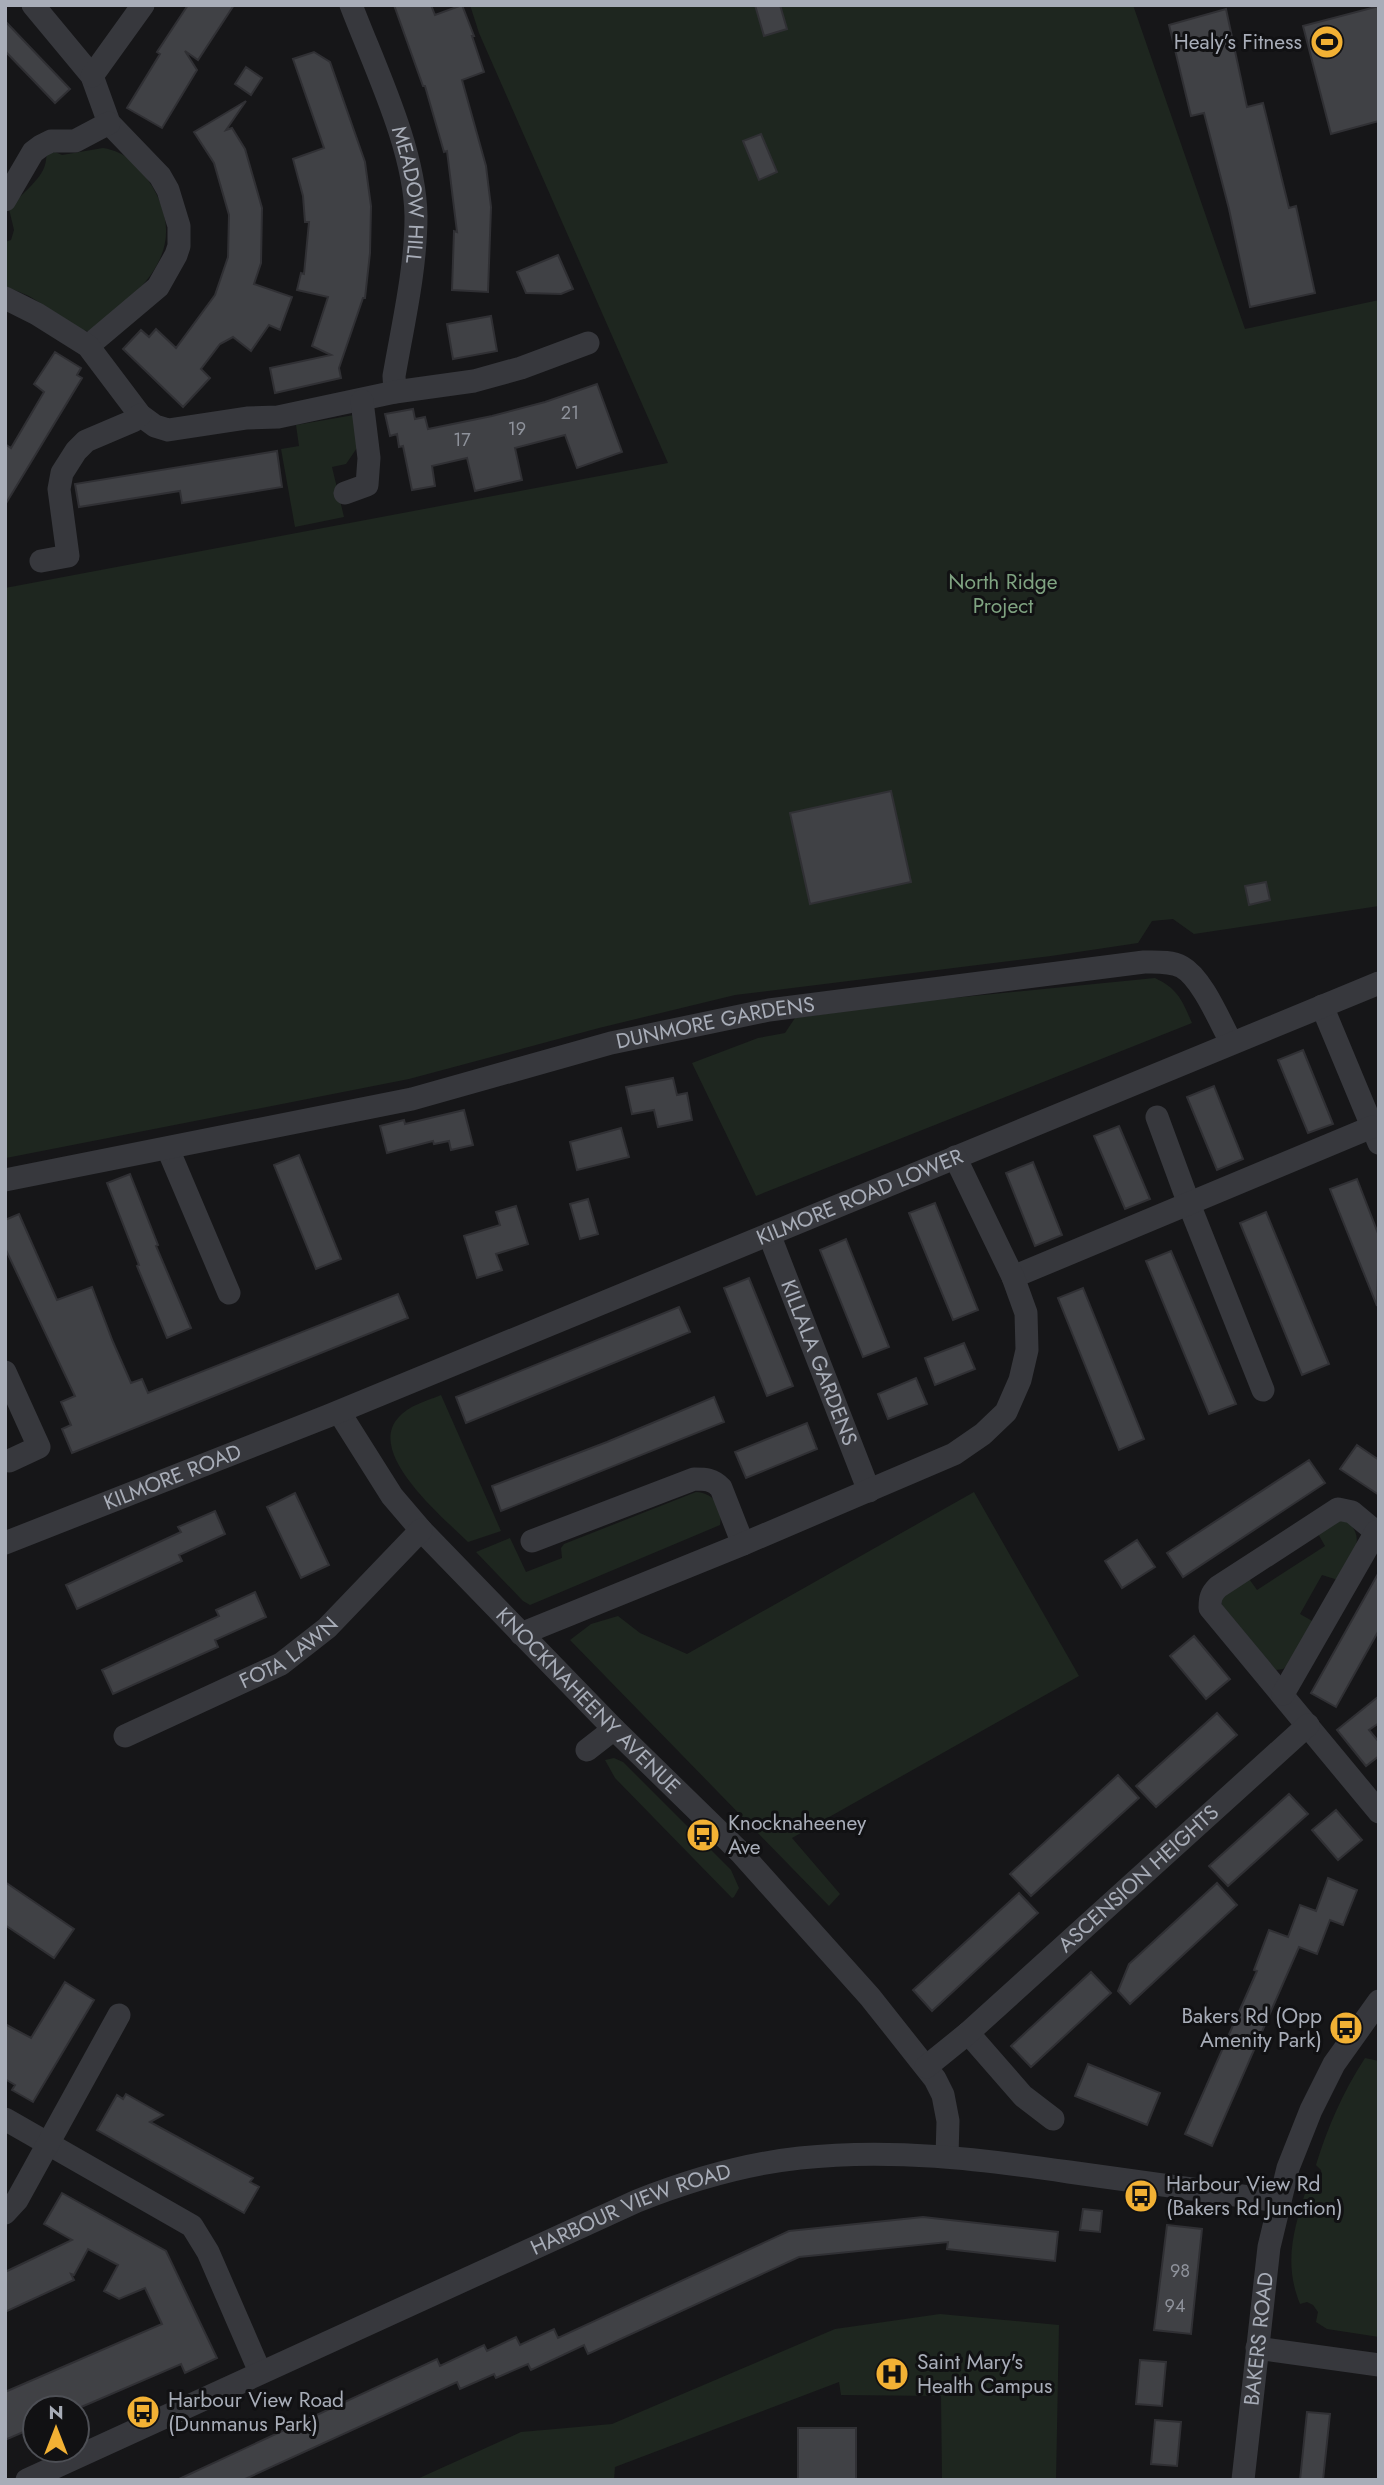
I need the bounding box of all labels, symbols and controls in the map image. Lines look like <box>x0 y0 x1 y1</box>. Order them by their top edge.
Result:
sports icon: Healy’s Fitness <box>1308 23 1346 61</box>
place label: Healy’s Fitness <box>1174 27 1302 57</box>
street label: MEADOW HILL <box>384 122 431 266</box>
house number: 21 <box>561 400 579 426</box>
house number: 19 <box>508 416 526 442</box>
house number: 17 <box>453 427 471 453</box>
park label: North Ridge Project <box>948 567 1058 621</box>
street label: DUNMORE GARDENS <box>613 989 816 1057</box>
street label: KILMORE ROAD LOWER <box>752 1141 968 1253</box>
street label: KILLALA GARDENS <box>773 1275 865 1450</box>
street label: KILMORE ROAD <box>99 1437 246 1518</box>
street label: KNOCKNAHEENY AVENUE <box>489 1601 687 1801</box>
street label: FOTA LAWN <box>234 1610 345 1696</box>
street label: ASCENSION HEIGHTS <box>1051 1798 1226 1959</box>
place label: Knocknaheeney Ave <box>728 1808 867 1862</box>
bus stop icon: Knocknaheeney Ave <box>684 1816 722 1854</box>
place label: Bakers Rd (Opp Amenity Park) <box>1181 2001 1322 2055</box>
bus stop icon: Bakers Rd (Opp Amenity Park) <box>1327 2009 1365 2047</box>
street label: HARBOUR VIEW ROAD <box>526 2156 734 2263</box>
place label: Harbour View Rd (Bakers Rd Junction) <box>1166 2169 1343 2223</box>
bus stop icon: Harbour View Rd (Bakers Rd Junction) <box>1122 2177 1160 2215</box>
house number: 98 <box>1170 2258 1190 2284</box>
street label: BAKERS ROAD <box>1236 2271 1281 2407</box>
house number: 94 <box>1165 2293 1185 2319</box>
place label: Saint Mary's Health Campus <box>917 2347 1052 2401</box>
hospital icon: Saint Mary's Health Campus <box>873 2355 911 2393</box>
place label: Harbour View Road (Dunmanus Park) <box>168 2385 344 2439</box>
bus stop icon: Harbour View Road (Dunmanus Park) <box>124 2393 162 2431</box>
north arrow <box>21 2394 91 2464</box>
text: N <box>48 2399 64 2426</box>

